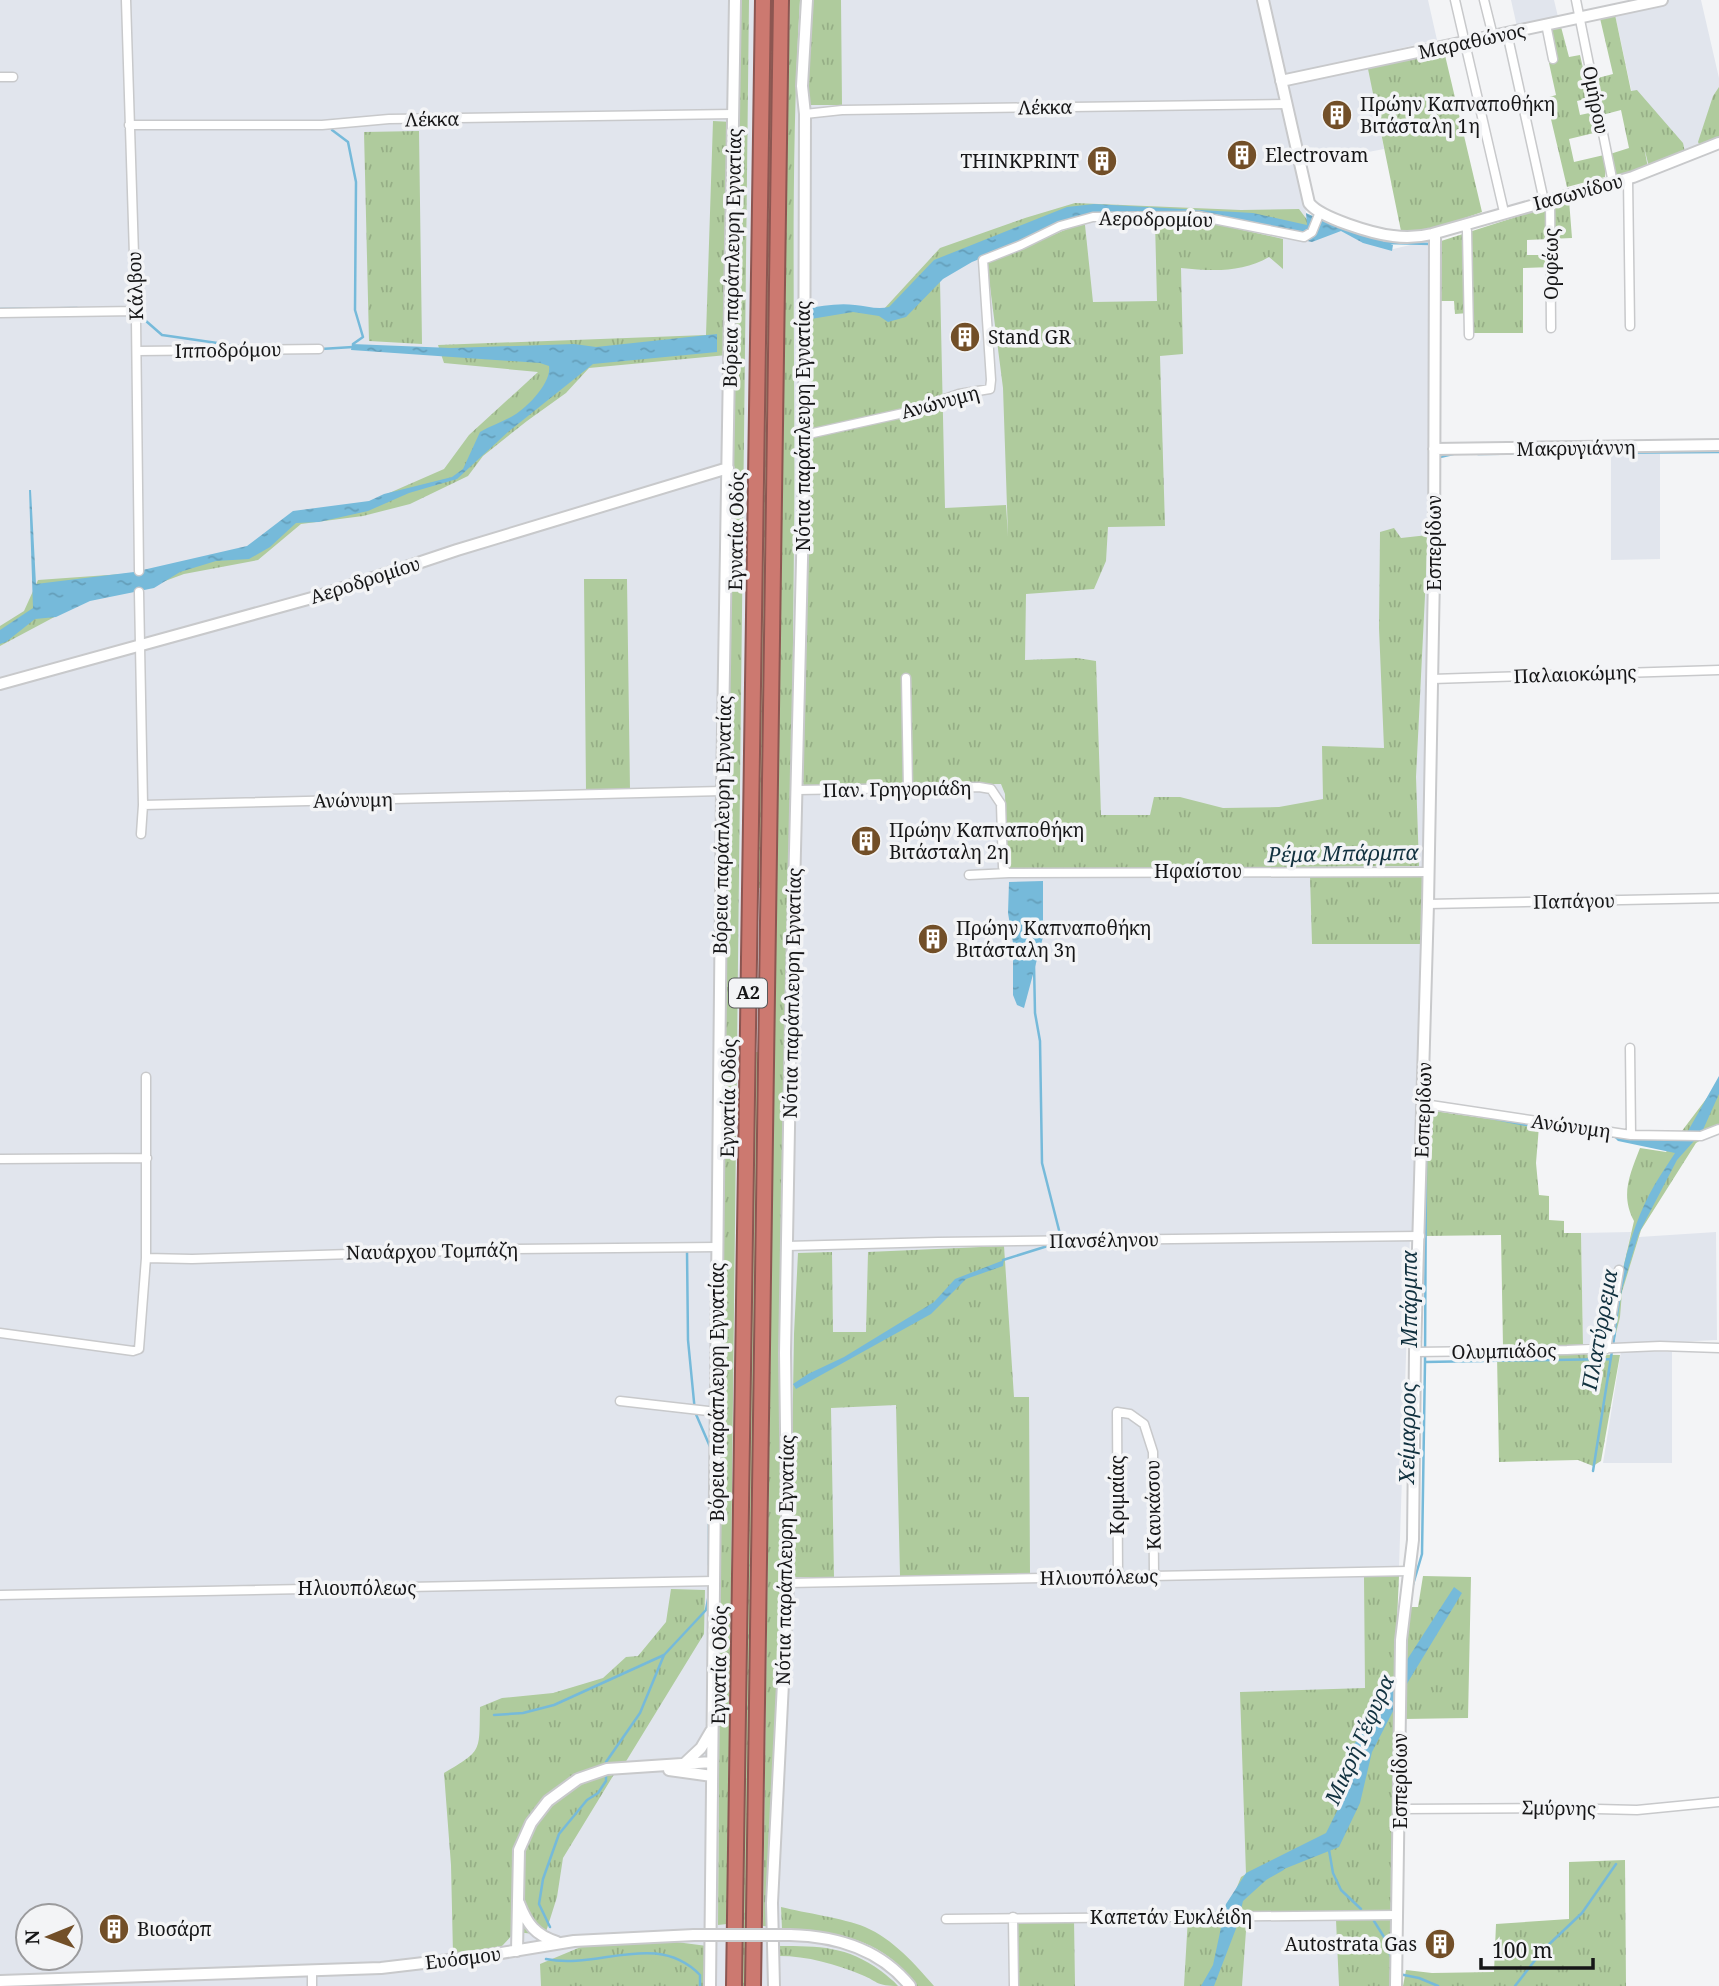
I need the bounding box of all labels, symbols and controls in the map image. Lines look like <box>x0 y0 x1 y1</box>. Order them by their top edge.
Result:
street label: Μαραθώνος <box>1416 17 1528 65</box>
street label: Ομήρου <box>1577 64 1615 136</box>
place label: Πρώην Καπναποθήκη Βιτάσταλη 1η <box>1360 91 1555 139</box>
street label: Λέκκα <box>1018 94 1072 120</box>
building icon: Πρώην Καπναποθήκη Βιτάσταλη 1η <box>1320 98 1354 132</box>
street label: Λέκκα <box>405 106 459 132</box>
street label: Βόρεια παράπλευρη Εγνατίας <box>717 128 747 388</box>
building icon: Electrovam <box>1225 138 1259 172</box>
place label: Electrovam <box>1265 142 1369 168</box>
building icon: THINKPRINT <box>1085 144 1119 178</box>
place label: THINKPRINT <box>960 148 1079 174</box>
street label: Ιασωνίδου <box>1530 168 1626 216</box>
street label: Αεροδρομίου <box>1099 205 1213 233</box>
street label: Ορφέως <box>1538 228 1564 300</box>
street label: Κάλβου <box>121 251 149 321</box>
street label: Νότια παράπλευρη Εγνατίας <box>790 301 816 551</box>
building icon: Stand GR <box>948 320 982 354</box>
place label: Stand GR <box>988 324 1071 350</box>
street label: Ιπποδρόμου <box>174 336 282 364</box>
street label: Ανώνυμη <box>898 379 982 425</box>
street label: Μακρυγιάννη <box>1516 434 1636 462</box>
street label: Εγνατία Οδός <box>722 471 750 591</box>
street label: Εσπερίδων <box>1421 495 1447 591</box>
street label: Αεροδρομίου <box>307 550 423 610</box>
street label: Παλαιοκώμης <box>1513 659 1637 689</box>
street label: Βόρεια παράπλευρη Εγνατίας <box>707 695 737 955</box>
street label: Παν. Γρηγοριάδη <box>822 775 972 803</box>
street label: Ανώνυμη <box>313 786 393 814</box>
place label: Πρώην Καπναποθήκη Βιτάσταλη 2η <box>889 817 1084 865</box>
building icon: Πρώην Καπναποθήκη Βιτάσταλη 2η <box>849 824 883 858</box>
water label: Ρέμα Μπάρμπα <box>1266 838 1419 868</box>
street label: Ηφαίστου <box>1154 858 1242 884</box>
street label: Νότια παράπλευρη Εγνατίας <box>777 867 807 1119</box>
street label: Παπάγου <box>1533 887 1615 915</box>
place label: Πρώην Καπναποθήκη Βιτάσταλη 3η <box>956 915 1151 963</box>
building icon: Πρώην Καπναποθήκη Βιτάσταλη 3η <box>916 922 950 956</box>
road number: Α2 <box>729 978 767 1008</box>
street label: Εγνατία Οδός <box>714 1038 742 1158</box>
street label: Εσπερίδων <box>1408 1062 1438 1158</box>
street label: Ανώνυμη <box>1530 1108 1612 1144</box>
street label: Πανσέληνου <box>1049 1226 1159 1254</box>
street label: Ναυάρχου Τομπάζη <box>346 1236 518 1266</box>
water label: Μπάρμπα <box>1395 1250 1423 1348</box>
street label: Βόρεια παράπλευρη Εγνατίας <box>704 1262 730 1522</box>
water label: Πλατύρρεμα <box>1574 1267 1623 1393</box>
street label: Ολυμπιάδος <box>1451 1337 1557 1365</box>
water label: Χείμαρρος <box>1392 1381 1422 1486</box>
street label: Νότια παράπλευρη Εγνατίας <box>770 1434 800 1686</box>
street label: Κριμαίας <box>1104 1455 1130 1535</box>
street label: Καυκάσου <box>1139 1460 1167 1550</box>
street label: Ηλιουπόλεως <box>1039 1563 1159 1591</box>
street label: Ηλιουπόλεως <box>298 1575 416 1601</box>
street label: Εγνατία Οδός <box>705 1605 733 1725</box>
water label: Μικρή Γέφυρα <box>1318 1670 1400 1810</box>
street label: Εσπερίδων <box>1387 1733 1413 1829</box>
street label: Σμύρνης <box>1522 1794 1596 1822</box>
north arrow <box>14 1902 84 1972</box>
street label: Καπετάν Ευκλέιδη <box>1090 1904 1252 1930</box>
building icon: Βιοσάρπ <box>97 1912 131 1946</box>
place label: Βιοσάρπ <box>137 1916 212 1942</box>
scale bar <box>1481 1926 1593 1970</box>
building icon: Autostrata Gas <box>1423 1927 1457 1961</box>
text: N <box>19 1930 45 1945</box>
place label: Autostrata Gas <box>1285 1931 1417 1957</box>
text: 100 m <box>1492 1936 1553 1964</box>
street label: Ευόσμου <box>424 1940 502 1976</box>

